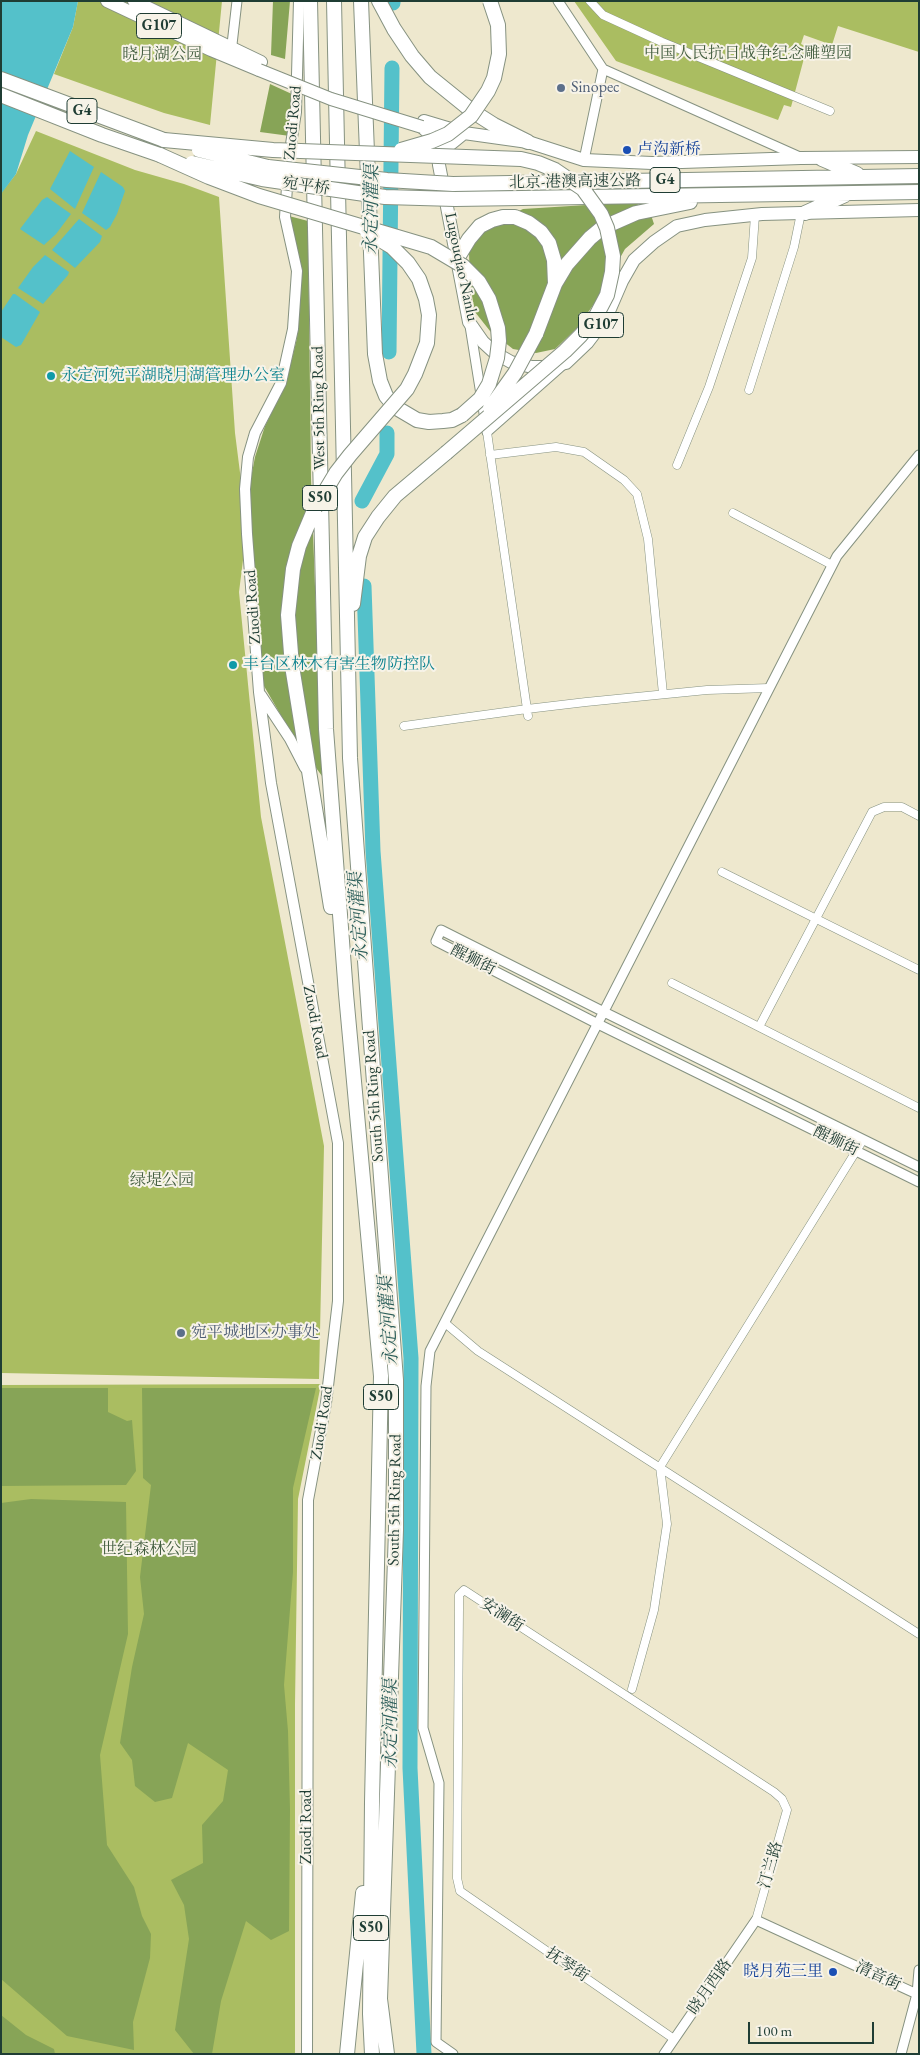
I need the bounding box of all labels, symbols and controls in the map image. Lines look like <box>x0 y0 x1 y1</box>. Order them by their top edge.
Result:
road number: G107 <box>136 14 182 38</box>
park label: 中国人民抗日战争纪念雕塑园 <box>644 44 852 64</box>
park label: 晓月湖公园 <box>122 45 202 65</box>
place label: Sinopec <box>571 78 620 98</box>
marker: Sinopec <box>555 82 567 94</box>
street label: Zuodi Road <box>280 85 306 161</box>
road number: G4 <box>67 98 97 124</box>
place label: 卢沟新桥 <box>637 140 701 160</box>
marker: 卢沟新桥 <box>621 144 633 156</box>
water label: 永定河灌渠 <box>360 165 384 255</box>
road number: G4 <box>650 168 680 192</box>
street label: 北京-港澳高速公路 <box>509 171 641 193</box>
street label: 宛平桥 <box>281 173 331 199</box>
street label: Lugouqiao Nanlu <box>440 211 482 323</box>
road number: G107 <box>578 312 624 338</box>
street label: West 5th Ring Road <box>308 346 330 470</box>
place label: 永定河宛平湖晓月湖管理办公室 <box>61 366 285 386</box>
marker: 永定河宛平湖晓月湖管理办公室 <box>45 370 57 382</box>
road number: S50 <box>302 486 338 510</box>
street label: Zuodi Road <box>241 569 265 645</box>
place label: 丰台区林木有害生物防控队 <box>243 655 435 675</box>
marker: 丰台区林木有害生物防控队 <box>227 659 239 671</box>
water label: 永定河灌渠 <box>345 871 373 963</box>
street label: 醒狮街 <box>447 941 499 979</box>
street label: Zuodi Road <box>298 984 332 1060</box>
street label: South 5th Ring Road <box>360 1030 388 1162</box>
street label: 醒狮街 <box>810 1122 862 1160</box>
park label: 绿堤公园 <box>130 1171 194 1191</box>
water label: 永定河灌渠 <box>375 1275 403 1367</box>
place label: 宛平城地区办事处 <box>191 1323 319 1343</box>
marker: 宛平城地区办事处 <box>175 1327 187 1339</box>
road number: S50 <box>364 1384 398 1410</box>
street label: Zuodi Road <box>307 1385 337 1461</box>
street label: South 5th Ring Road <box>384 1434 406 1566</box>
park label: 世纪森林公园 <box>101 1540 197 1560</box>
street label: 安澜街 <box>477 1594 527 1636</box>
water label: 永定河灌渠 <box>380 1679 402 1769</box>
street label: Zuodi Road <box>297 1790 317 1864</box>
street label: 汀兰路 <box>755 1839 787 1891</box>
road number: S50 <box>354 1916 388 1940</box>
street label: 抚琴街 <box>542 1944 592 1986</box>
street label: 晓月西路 <box>684 1955 736 2019</box>
street label: 清音街 <box>852 1957 904 1995</box>
place label: 晓月苑三里 <box>743 1962 823 1982</box>
marker: 晓月苑三里 <box>827 1966 839 1978</box>
scale bar <box>750 2012 876 2044</box>
text: 100 m <box>756 2021 792 2040</box>

